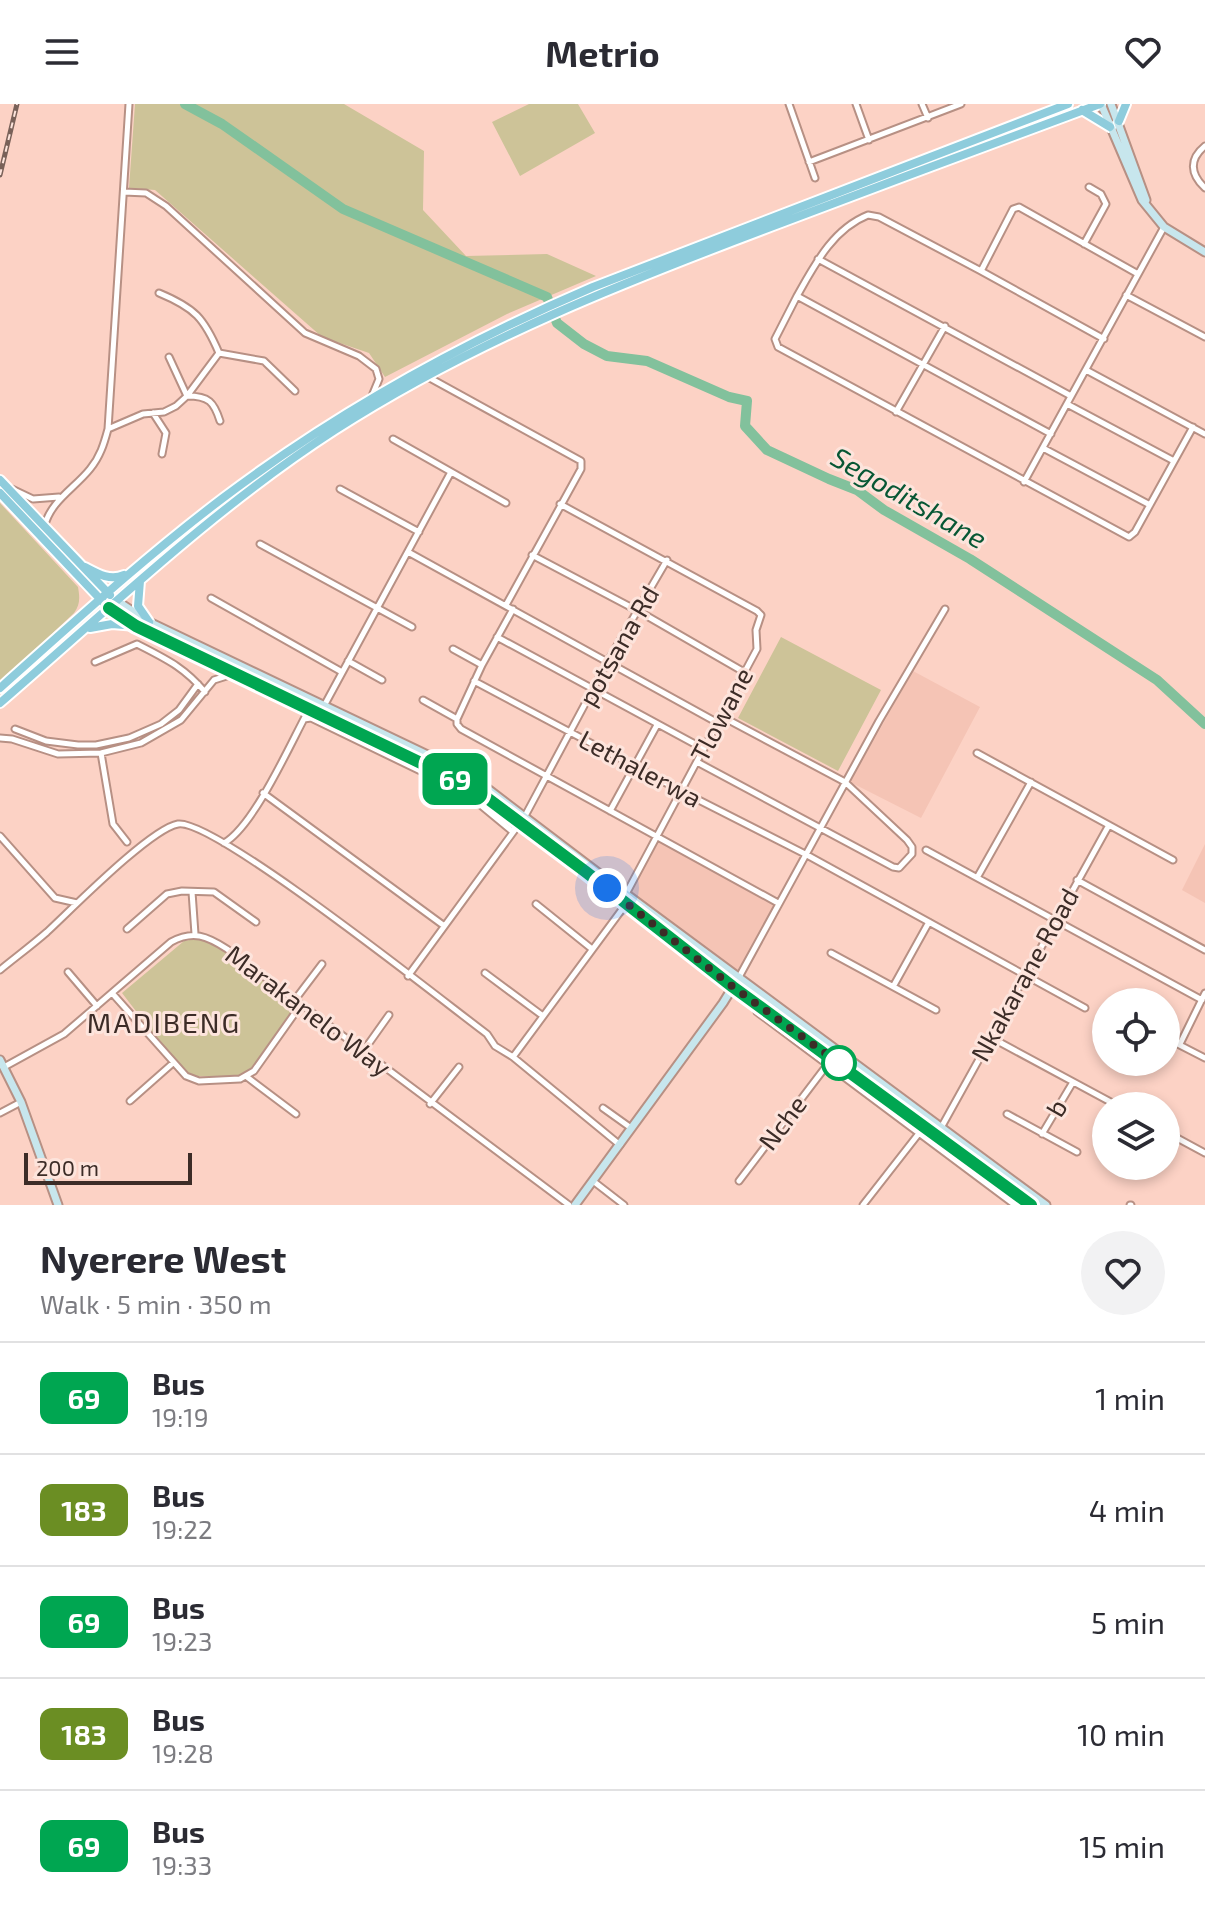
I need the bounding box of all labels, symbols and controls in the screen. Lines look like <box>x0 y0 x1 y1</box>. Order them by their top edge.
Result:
icon: menu <box>40 30 84 74</box>
icon: heart <box>1121 30 1165 74</box>
text: Metrio <box>545 31 660 74</box>
water label: Segoditshane <box>826 439 993 555</box>
street label: potsana Rd <box>571 580 664 711</box>
street label: Tlowane <box>683 662 758 767</box>
street label: Lethalerwa <box>574 722 707 813</box>
line badge: 69 <box>419 753 491 805</box>
text: 69 <box>438 762 472 796</box>
your location <box>587 868 627 908</box>
street label: Nkakarane Road <box>963 882 1084 1066</box>
street label: Marakanelo Way <box>220 938 398 1082</box>
map controls <box>1092 988 1180 1180</box>
button: locate <box>1092 988 1180 1076</box>
district label: MADIBENG <box>87 1005 241 1039</box>
unlabelled marker <box>822 1046 856 1080</box>
street label: Nche <box>751 1089 812 1155</box>
button: layers <box>1092 1092 1180 1180</box>
street label: b <box>1039 1093 1073 1121</box>
scale bar <box>24 1149 192 1185</box>
text: 200 m <box>36 1154 99 1180</box>
button: heart <box>1081 1231 1165 1315</box>
text: Nyerere West <box>40 1235 286 1281</box>
text: Walk · 5 min · 350 m <box>40 1288 271 1319</box>
text: Bus <box>152 1365 205 1401</box>
text: 1 min <box>1095 1380 1165 1416</box>
text: 69 <box>67 1381 101 1415</box>
text: 19:19 <box>152 1401 209 1432</box>
text: Bus <box>152 1477 205 1513</box>
text: 4 min <box>1089 1492 1165 1528</box>
text: 183 <box>61 1493 107 1527</box>
text: 19:22 <box>152 1513 213 1544</box>
text: Bus <box>152 1589 205 1625</box>
text: 5 min <box>1091 1604 1165 1640</box>
text: 69 <box>67 1605 101 1639</box>
text: 19:23 <box>152 1625 212 1656</box>
text: Bus <box>152 1701 205 1737</box>
text: 10 min <box>1077 1716 1165 1752</box>
text: 183 <box>61 1717 107 1751</box>
text: 19:28 <box>152 1737 214 1768</box>
text: Bus <box>152 1813 205 1849</box>
text: 15 min <box>1079 1828 1165 1864</box>
text: 69 <box>67 1829 101 1863</box>
text: 19:33 <box>152 1849 212 1880</box>

